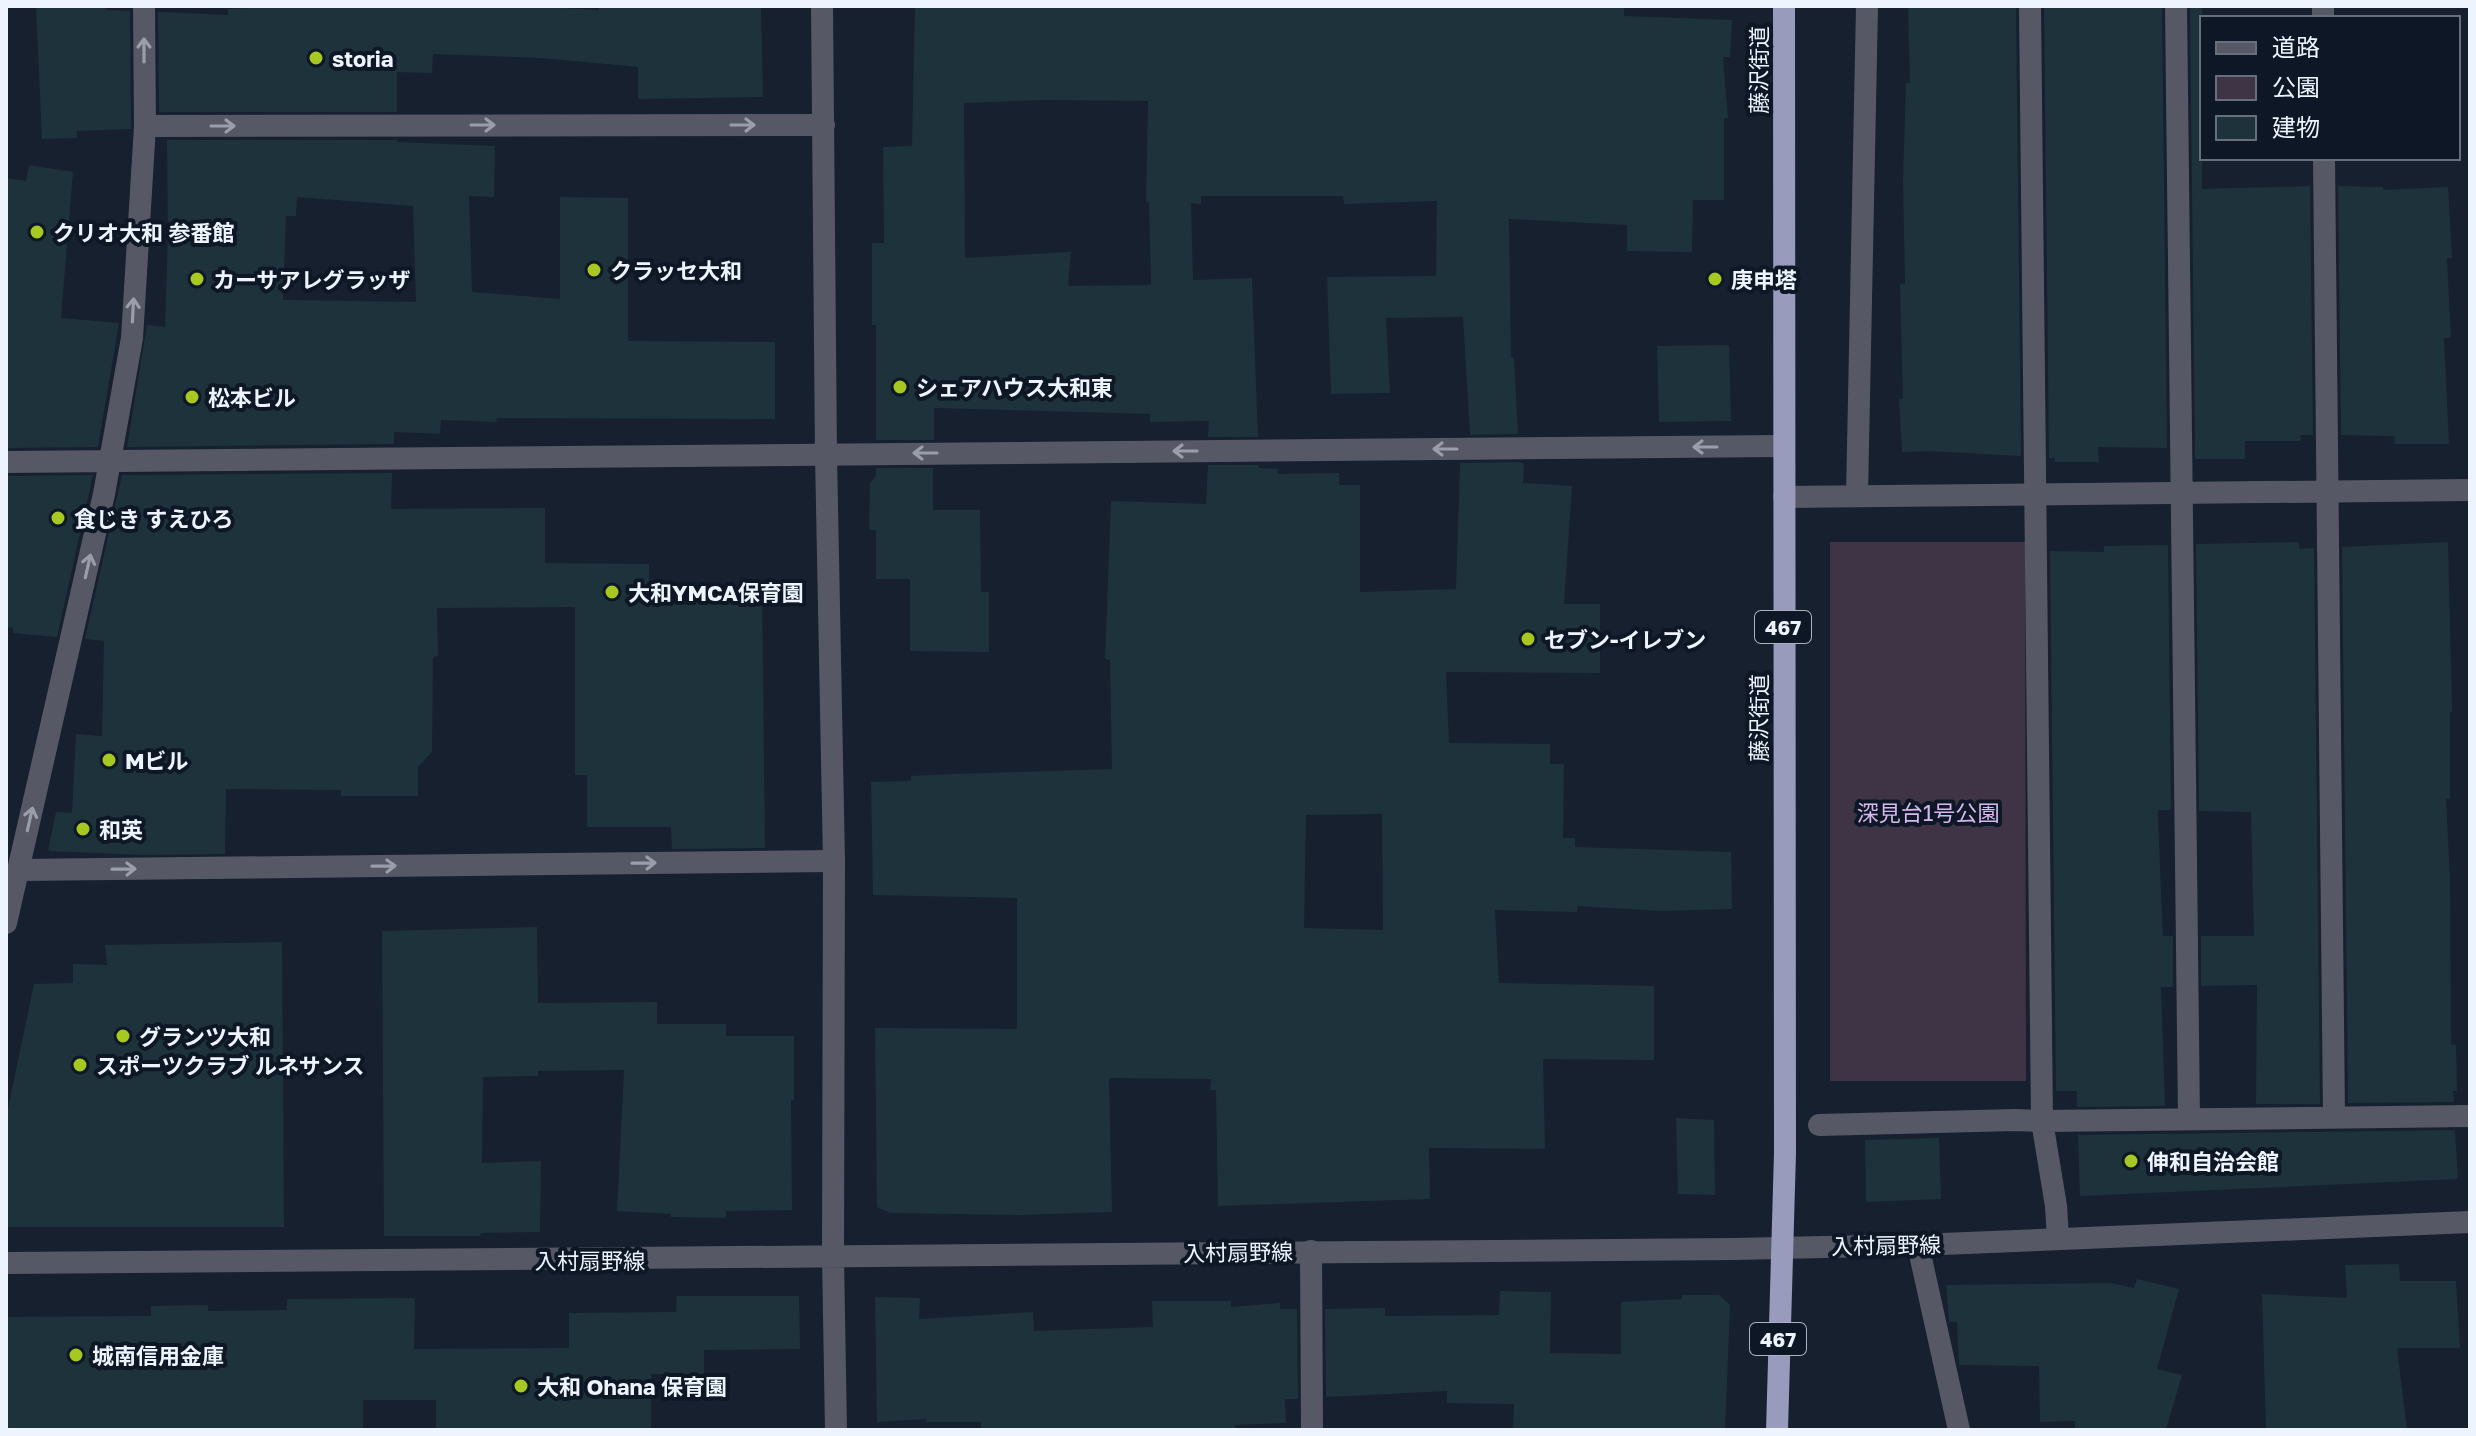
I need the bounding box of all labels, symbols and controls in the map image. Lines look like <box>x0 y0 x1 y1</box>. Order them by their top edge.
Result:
legend <box>2200 16 2460 160</box>
street label: 藤沢街道 <box>1745 26 1772 114</box>
text: 道路 <box>2272 32 2320 61</box>
one-way arrow <box>136 37 152 64</box>
place label: storia <box>332 45 394 72</box>
marker: storia <box>307 49 325 67</box>
text: 公園 <box>2272 72 2320 101</box>
text: 建物 <box>2272 112 2320 141</box>
one-way arrow <box>469 117 496 133</box>
one-way arrow <box>729 117 756 133</box>
one-way arrow <box>209 118 236 134</box>
place label: クリオ大和 参番館 <box>53 219 235 246</box>
marker: クリオ大和 参番館 <box>28 223 46 241</box>
place label: クラッセ大和 <box>610 257 742 284</box>
marker: クラッセ大和 <box>585 261 603 279</box>
place label: カーサアレグラッザ <box>213 266 411 293</box>
place label: 庚申塔 <box>1731 266 1797 293</box>
marker: カーサアレグラッザ <box>188 270 206 288</box>
marker: 庚申塔 <box>1706 270 1724 288</box>
one-way arrow <box>126 297 141 324</box>
place label: シェアハウス大和東 <box>916 374 1113 401</box>
marker: シェアハウス大和東 <box>891 378 909 396</box>
place label: 松本ビル <box>208 384 296 411</box>
marker: 松本ビル <box>183 388 201 406</box>
one-way arrow <box>1692 439 1719 454</box>
one-way arrow <box>1432 441 1459 457</box>
one-way arrow <box>1172 443 1199 459</box>
one-way arrow <box>912 445 939 461</box>
place label: 食じき すえひろ <box>74 505 234 532</box>
marker: 食じき すえひろ <box>49 509 67 527</box>
one-way arrow <box>81 553 96 579</box>
place label: 大和YMCA保育園 <box>628 579 804 606</box>
marker: 大和YMCA保育園 <box>603 583 621 601</box>
road number: 467 <box>1755 611 1811 643</box>
place label: セブン-イレブン <box>1544 626 1706 653</box>
marker: セブン-イレブン <box>1519 630 1537 648</box>
street label: 藤沢街道 <box>1745 674 1772 762</box>
place label: Mビル <box>125 747 189 774</box>
marker: Mビル <box>100 751 118 769</box>
park label: 深見台1号公園 <box>1857 799 1999 826</box>
one-way arrow <box>23 807 38 833</box>
place label: 和英 <box>99 816 143 843</box>
marker: 和英 <box>74 820 92 838</box>
one-way arrow <box>630 856 657 871</box>
one-way arrow <box>370 858 397 874</box>
one-way arrow <box>110 861 137 877</box>
place label: グランツ大和 <box>139 1023 271 1050</box>
marker: グランツ大和 <box>114 1027 132 1045</box>
place label: スポーツクラブ ルネサンス <box>96 1052 365 1079</box>
marker: スポーツクラブ ルネサンス <box>71 1056 89 1074</box>
place label: 伸和自治会館 <box>2147 1148 2279 1175</box>
marker: 伸和自治会館 <box>2122 1152 2140 1170</box>
street label: 入村扇野線 <box>1831 1231 1941 1259</box>
street label: 入村扇野線 <box>1183 1238 1293 1266</box>
street label: 入村扇野線 <box>535 1247 645 1274</box>
road number: 467 <box>1750 1323 1806 1355</box>
place label: 城南信用金庫 <box>92 1342 224 1369</box>
marker: 城南信用金庫 <box>67 1346 85 1364</box>
place label: 大和 Ohana 保育園 <box>537 1373 727 1400</box>
marker: 大和 Ohana 保育園 <box>512 1377 530 1395</box>

